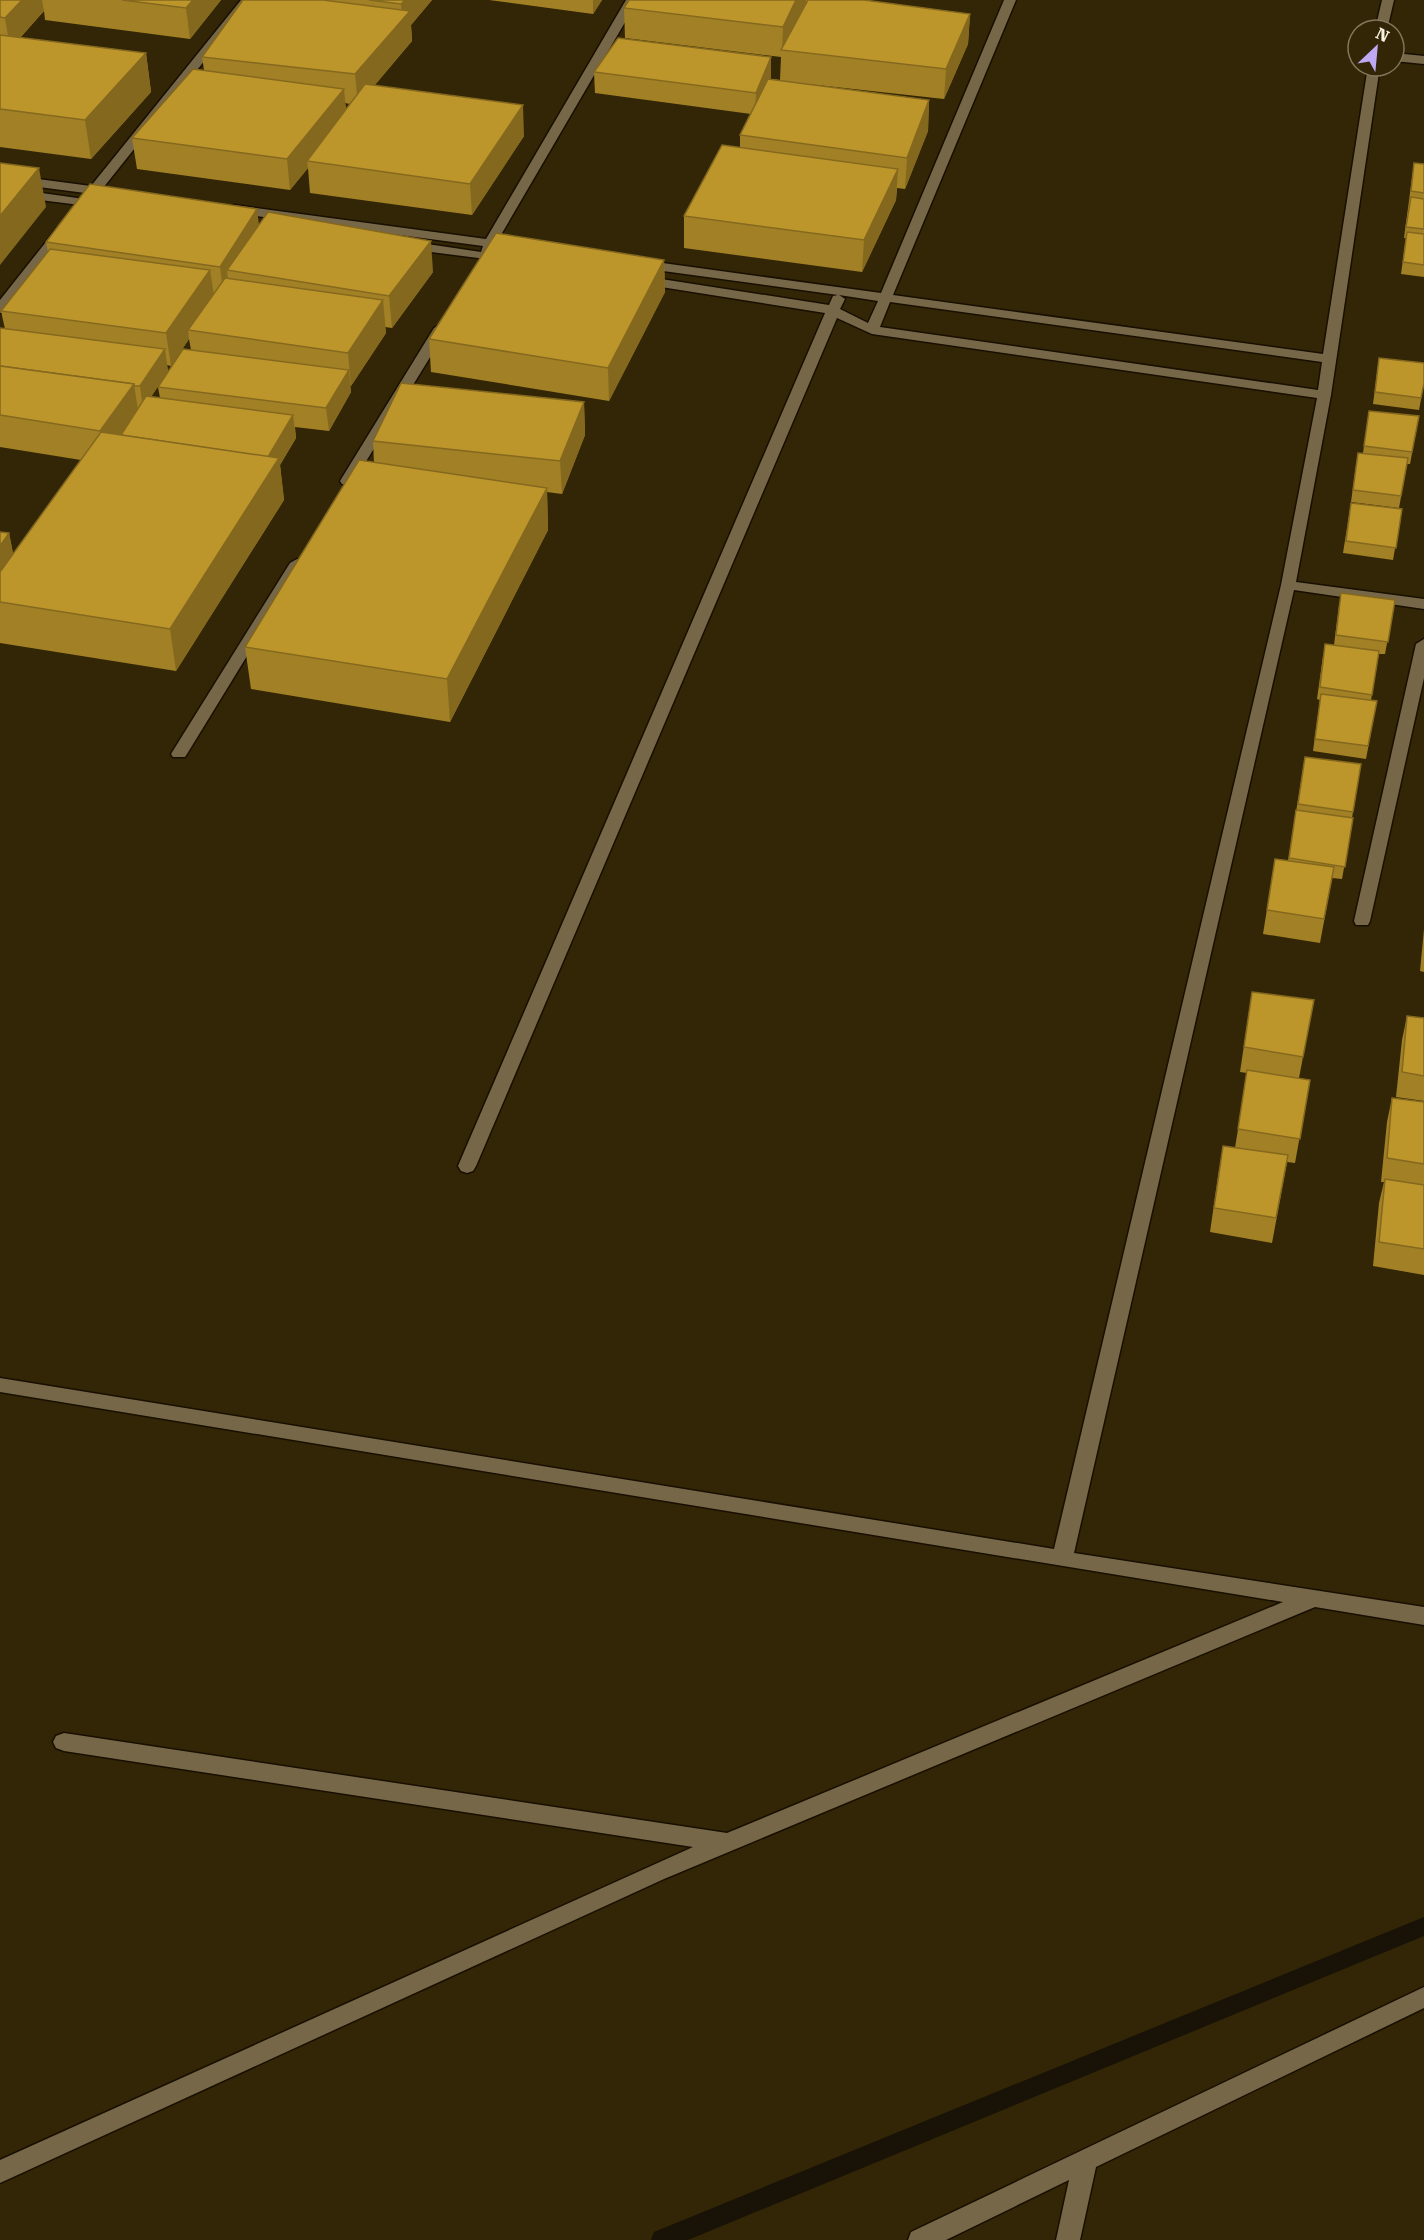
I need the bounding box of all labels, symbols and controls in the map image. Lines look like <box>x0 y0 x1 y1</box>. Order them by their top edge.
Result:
north arrow <box>1346 18 1406 78</box>
text: N <box>1373 24 1392 46</box>

